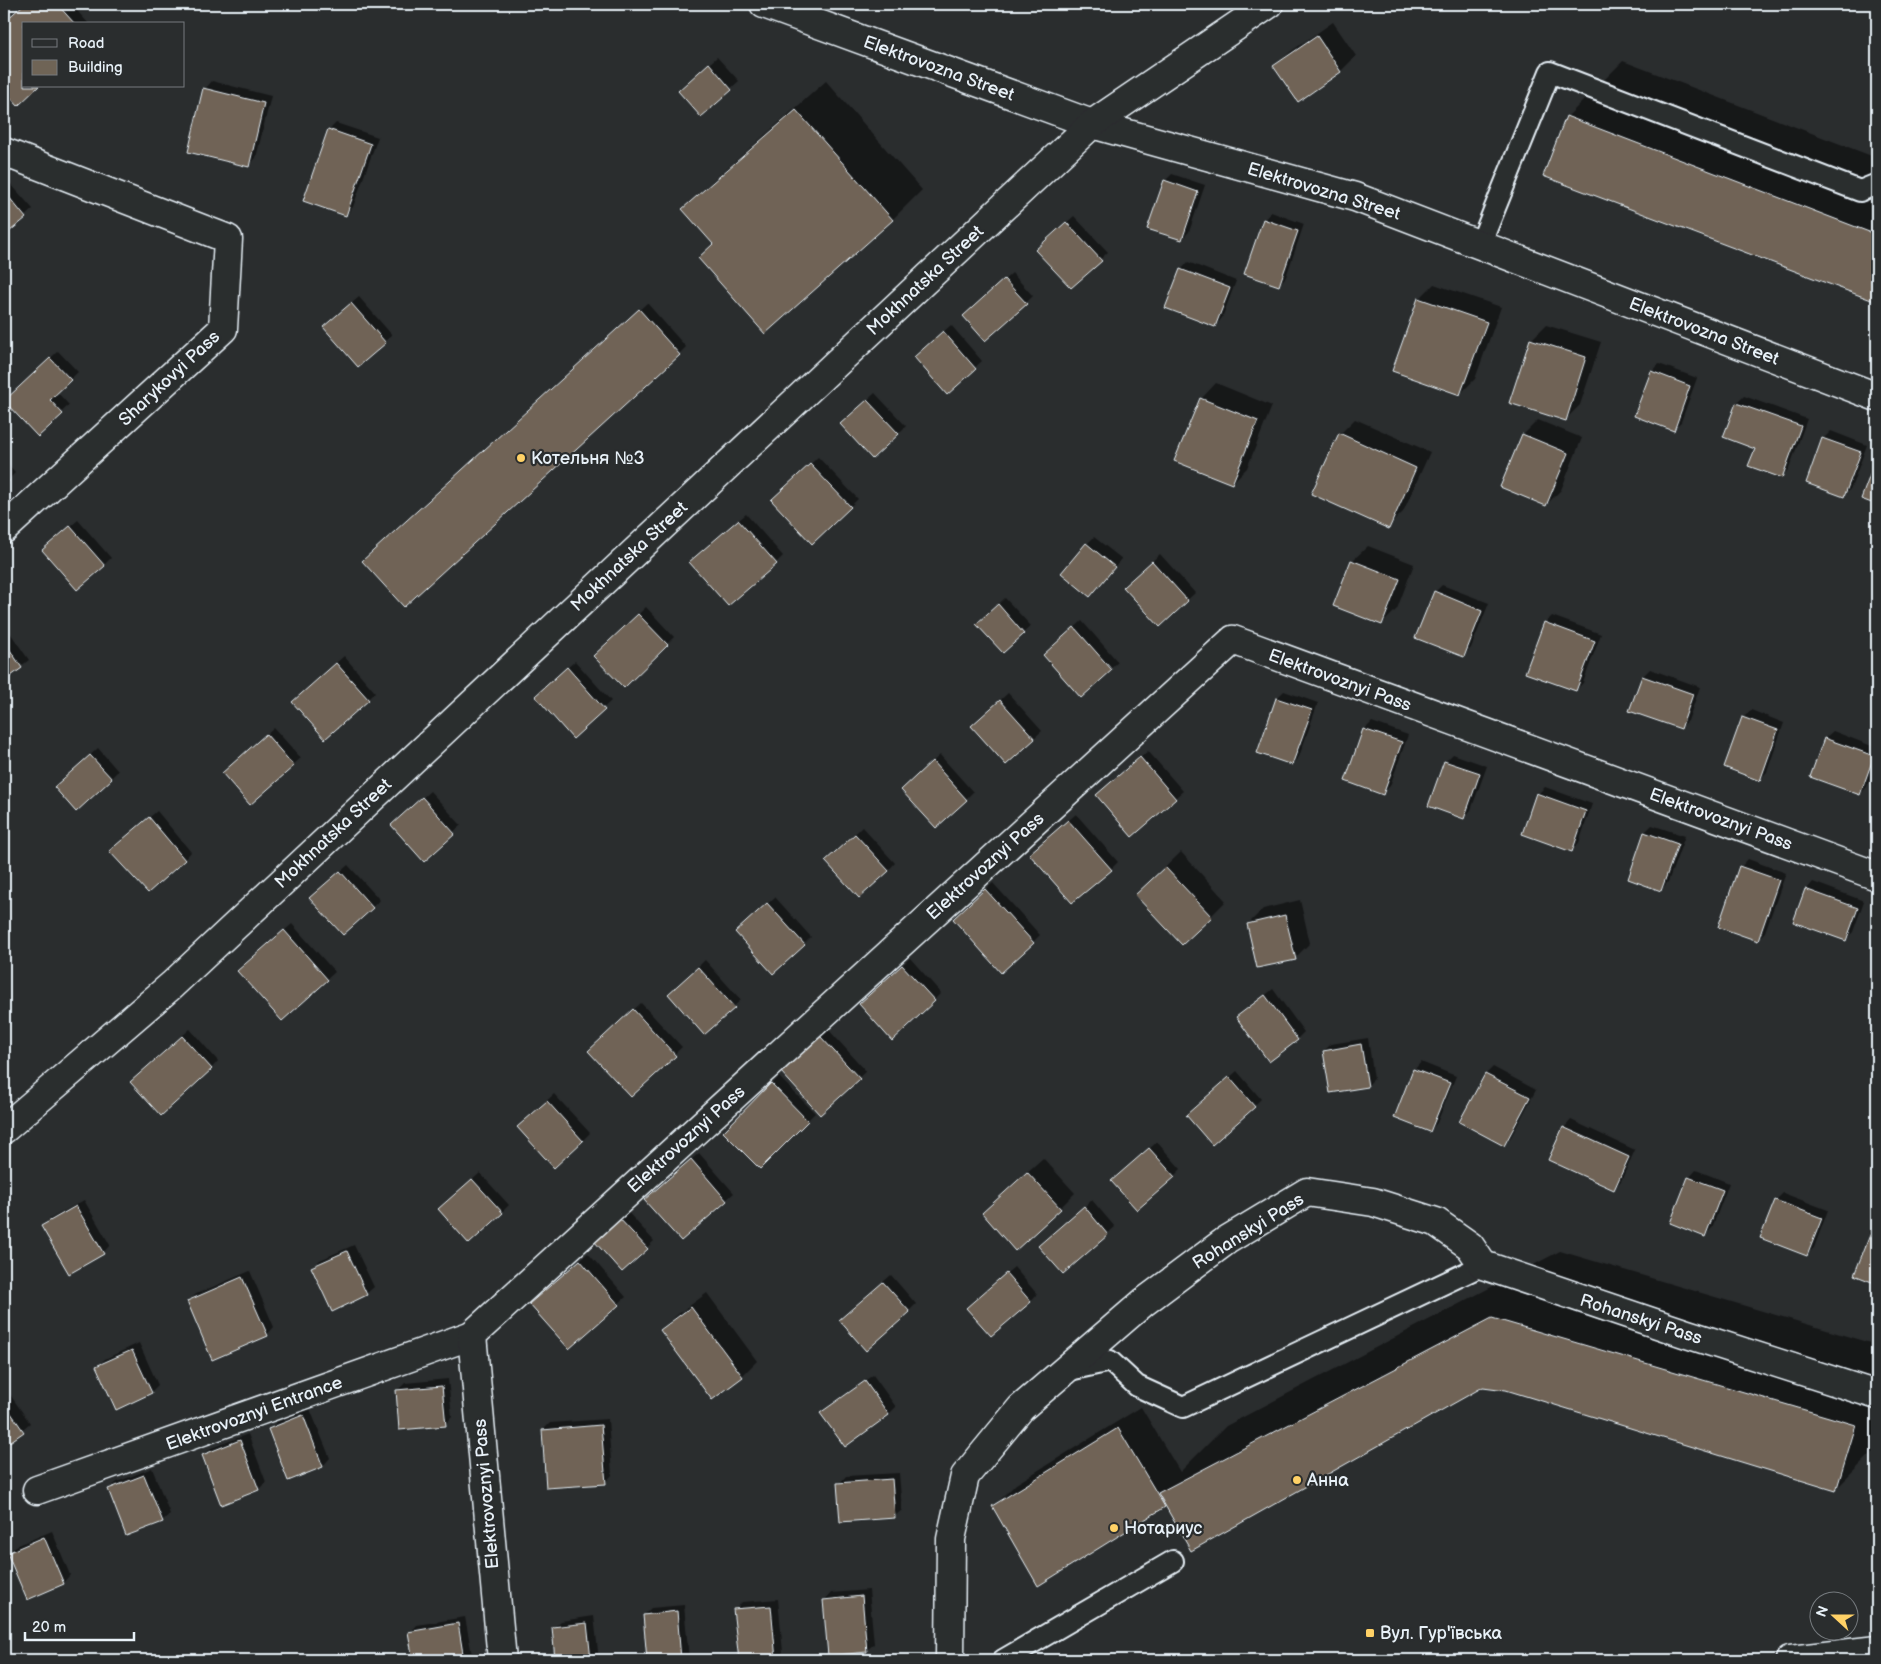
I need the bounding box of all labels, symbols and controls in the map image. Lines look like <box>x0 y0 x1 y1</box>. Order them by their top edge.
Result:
legend <box>22 22 185 88</box>
street label: Elektrovozna Street <box>861 31 1018 106</box>
text: Road <box>68 34 104 53</box>
text: Building <box>68 58 123 77</box>
street label: Elektrovozna Street <box>1245 158 1403 225</box>
street label: Mokhnatska Street <box>863 221 988 340</box>
street label: Elektrovozna Street <box>1626 293 1782 370</box>
street label: Sharykovyi Pass <box>115 326 224 430</box>
place label: Котельня №3 <box>531 448 645 469</box>
marker: Котельня №3 <box>515 452 527 464</box>
street label: Mokhnatska Street <box>567 497 692 616</box>
street label: Elektrovoznyi Pass <box>1265 645 1414 716</box>
street label: Mokhnatska Street <box>271 774 396 893</box>
street label: Elektrovoznyi Pass <box>1646 784 1795 855</box>
street label: Elektrovoznyi Pass <box>922 808 1048 925</box>
street label: Elektrovoznyi Pass <box>623 1081 749 1198</box>
street label: Rohanskyi Pass <box>1189 1189 1308 1274</box>
street label: Rohanskyi Pass <box>1577 1290 1705 1349</box>
street label: Elektrovoznyi Entrance <box>163 1372 346 1455</box>
street label: Elektrovoznyi Pass <box>469 1418 504 1570</box>
place label: Анна <box>1306 1470 1349 1491</box>
marker: Анна <box>1291 1474 1303 1486</box>
place label: Нотариус <box>1124 1518 1203 1539</box>
marker: Нотариус <box>1108 1522 1120 1534</box>
north arrow <box>1808 1592 1858 1642</box>
text: N <box>1813 1604 1832 1619</box>
scale bar <box>25 1609 134 1641</box>
text: 20 m <box>32 1618 66 1637</box>
place label: Вул. Гур'ївська <box>1380 1623 1502 1644</box>
marker: Вул. Гур'ївська <box>1364 1627 1376 1639</box>

